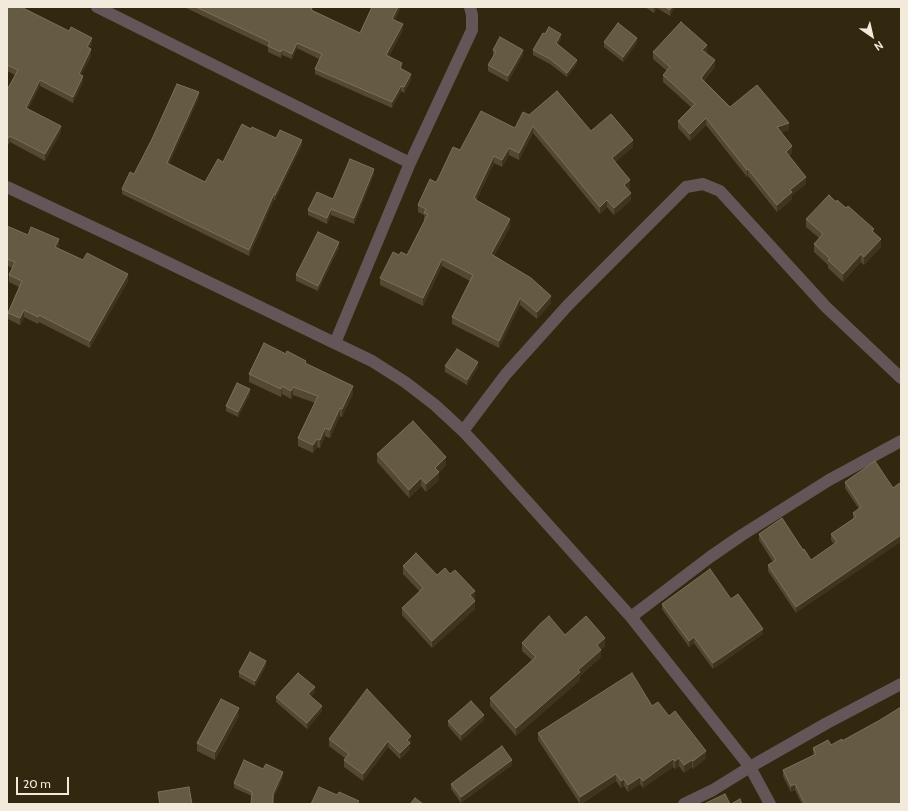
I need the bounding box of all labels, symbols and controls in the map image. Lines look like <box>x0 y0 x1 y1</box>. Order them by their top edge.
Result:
north arrow <box>852 16 892 56</box>
text: N <box>872 38 886 54</box>
scale bar <box>18 769 71 795</box>
text: 20 m <box>23 776 51 791</box>

